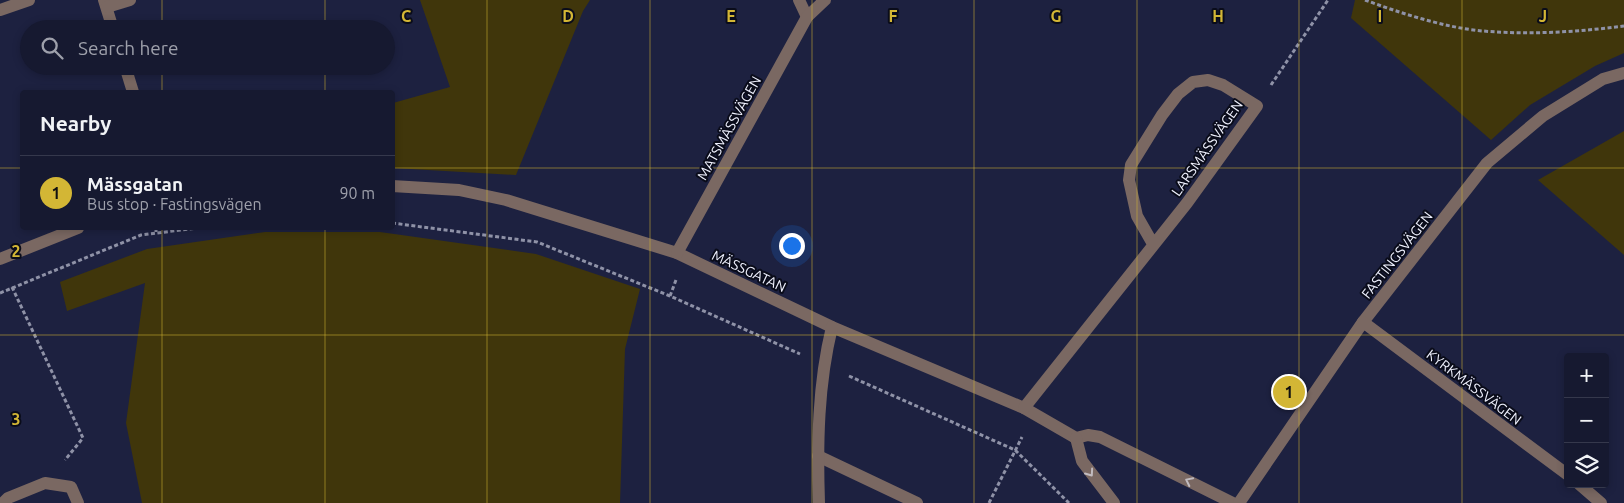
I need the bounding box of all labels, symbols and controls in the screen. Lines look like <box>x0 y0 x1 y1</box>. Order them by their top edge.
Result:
text: C <box>401 7 411 25</box>
text: D <box>562 7 574 25</box>
text: E <box>726 7 736 25</box>
text: F <box>889 7 898 25</box>
text: G <box>1050 7 1062 25</box>
text: H <box>1212 7 1224 25</box>
text: I <box>1378 7 1382 25</box>
text: J <box>1539 7 1547 25</box>
search box <box>20 20 395 75</box>
icon: search <box>38 34 66 62</box>
text: Search here <box>78 37 178 59</box>
street label: MATSMÄSSVÄGEN <box>694 73 764 183</box>
street label: LARSMÄSSVÄGEN <box>1168 97 1246 199</box>
text: Nearby <box>40 111 111 135</box>
text: Mässgatan <box>87 173 183 195</box>
text: 1 <box>51 184 61 202</box>
text: 90 m <box>339 184 375 202</box>
text: Bus stop · Fastingsvägen <box>87 195 262 213</box>
street label: FASTINGSVÄGEN <box>1358 208 1436 302</box>
your location <box>779 233 805 259</box>
text: 2 <box>11 242 21 260</box>
street label: MÄSSGATAN <box>709 247 789 295</box>
street label: KYRKMÄSSVÄGEN <box>1423 346 1525 428</box>
map controls <box>1564 353 1609 488</box>
button: + <box>1564 353 1609 398</box>
pin: 1 <box>1273 373 1305 411</box>
button: − <box>1564 398 1609 443</box>
text: 3 <box>11 410 21 428</box>
button: layers <box>1564 443 1609 488</box>
one-way arrow <box>1084 467 1093 477</box>
one-way arrow <box>1185 477 1194 487</box>

